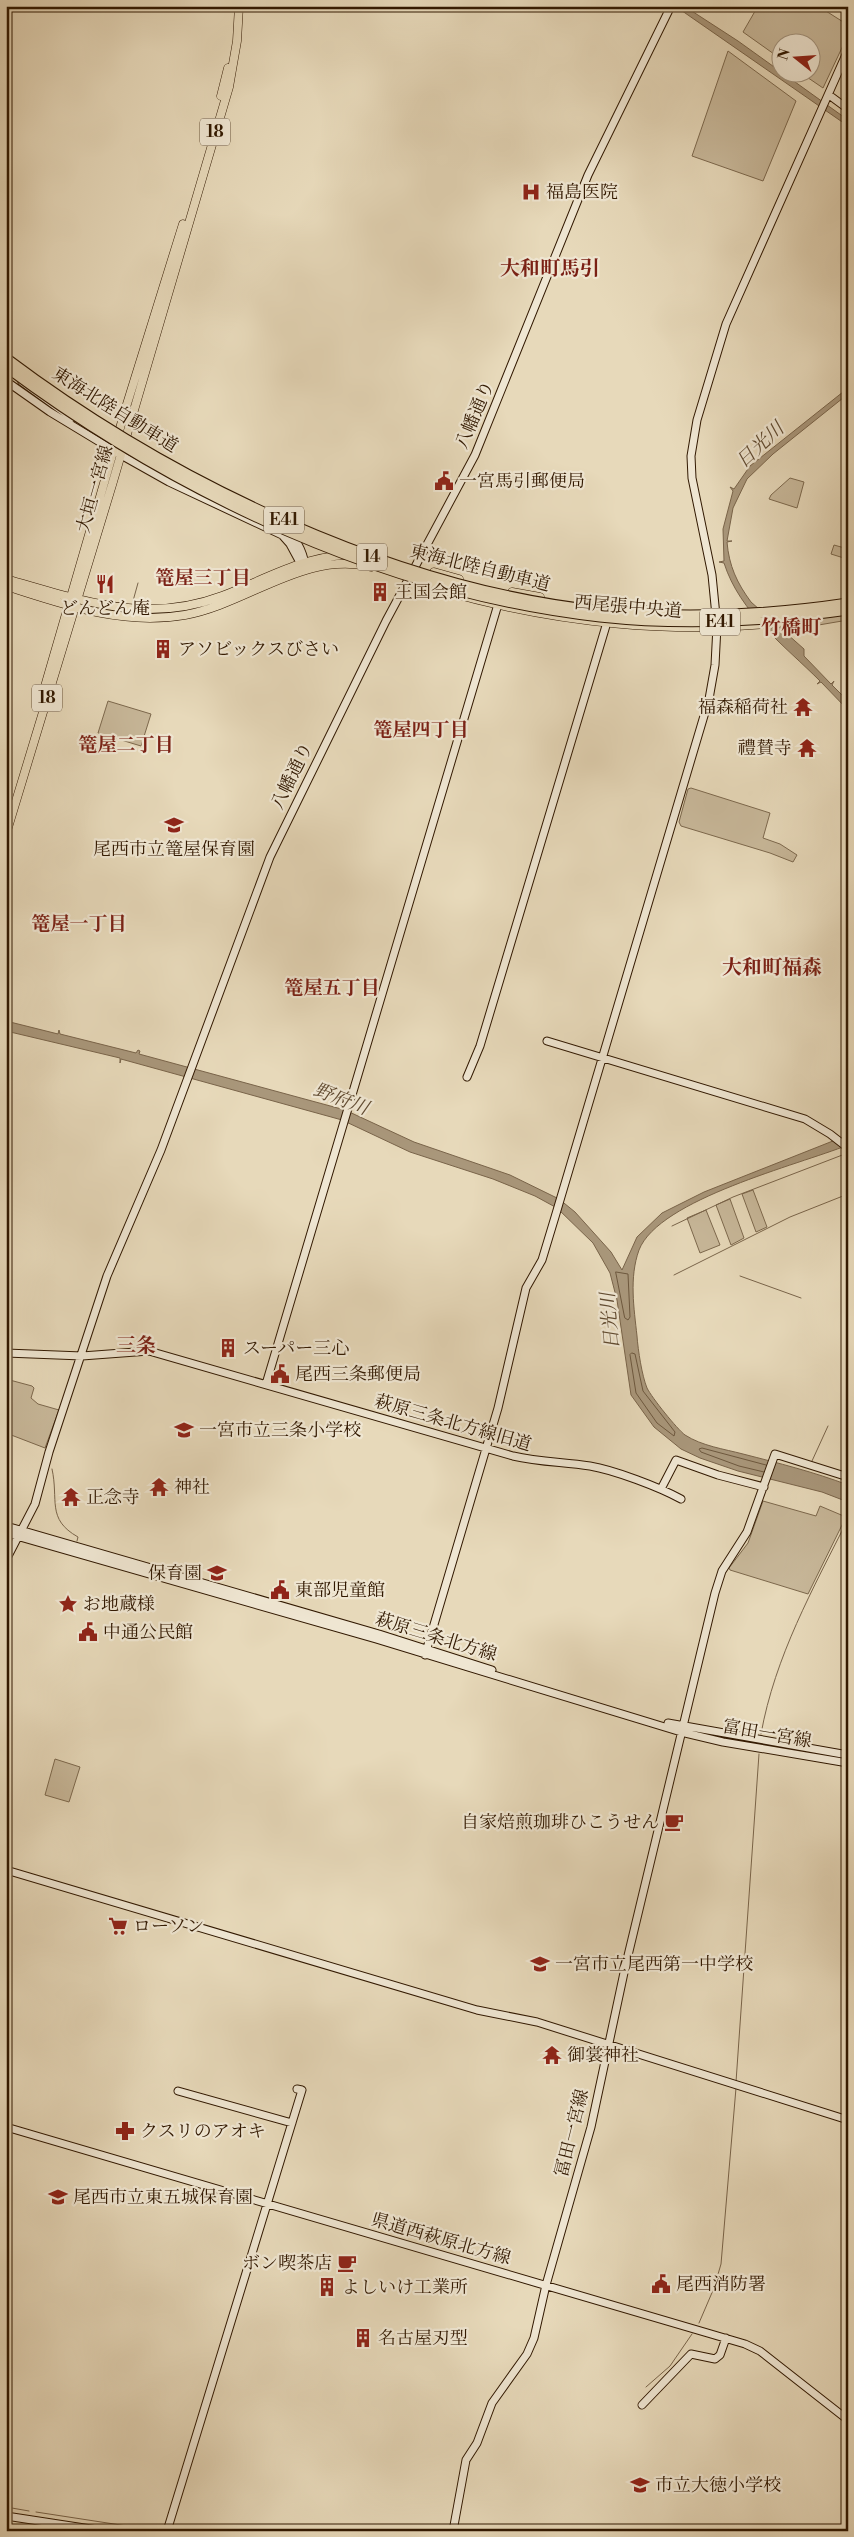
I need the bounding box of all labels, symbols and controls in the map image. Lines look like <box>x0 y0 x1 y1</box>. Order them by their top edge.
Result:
north arrow <box>772 32 822 82</box>
text: N <box>774 47 795 62</box>
road number: 18 <box>200 118 230 146</box>
hospital icon: 福島医院 <box>520 181 542 203</box>
place label: 福島医院 <box>546 181 618 204</box>
district label: 大和町馬引 <box>500 257 600 282</box>
street label: 東海北陸自動車道 <box>48 362 182 458</box>
street label: 八幡通り <box>450 377 500 453</box>
water label: 日光川 <box>731 415 790 473</box>
street label: 大垣一宮線 <box>72 443 118 535</box>
public building icon: 一宮馬引郵便局 <box>433 470 455 492</box>
place label: 一宮馬引郵便局 <box>459 470 585 493</box>
road number: E41 <box>264 506 304 534</box>
street label: 東海北陸自動車道 <box>407 539 553 597</box>
road number: 14 <box>357 544 387 570</box>
district label: 篭屋三丁目 <box>155 566 251 590</box>
restaurant icon: どんどん庵 <box>94 573 116 595</box>
building icon: 王国会館 <box>369 581 391 603</box>
place label: 王国会館 <box>395 581 467 604</box>
street label: 西尾張中央道 <box>573 591 683 623</box>
place label: どんどん庵 <box>60 597 150 620</box>
road number: E41 <box>700 608 740 636</box>
district label: 竹橋町 <box>761 616 822 641</box>
building icon: アソビックスびさい <box>152 638 174 660</box>
place label: アソビックスびさい <box>178 638 339 661</box>
road number: 18 <box>32 684 62 711</box>
place label: 福森稲荷社 <box>698 696 788 719</box>
temple icon: 福森稲荷社 <box>792 696 814 718</box>
district label: 篭屋四丁目 <box>373 718 469 742</box>
district label: 篭屋二丁目 <box>78 733 174 757</box>
place label: 禮賛寺 <box>738 737 792 760</box>
temple icon: 禮賛寺 <box>796 737 818 759</box>
street label: 八幡通り <box>266 739 318 813</box>
school or university icon: 尾西市立篭屋保育園 <box>163 814 185 836</box>
place label: 尾西市立篭屋保育園 <box>93 838 255 861</box>
district label: 篭屋一丁目 <box>31 912 127 936</box>
district label: 大和町福森 <box>722 956 822 981</box>
district label: 篭屋五丁目 <box>284 976 380 1000</box>
water label: 野府川 <box>310 1078 374 1121</box>
water label: 日光川 <box>595 1290 624 1350</box>
district label: 三条 <box>116 1334 156 1359</box>
building icon: スーパー三心 <box>217 1337 239 1359</box>
place label: スーパー三心 <box>243 1337 349 1360</box>
public building icon: 尾西三条郵便局 <box>269 1363 291 1385</box>
place label: 尾西三条郵便局 <box>295 1363 421 1386</box>
street label: 萩原三条北方線旧道 <box>372 1390 534 1456</box>
school or university icon: 一宮市立三条小学校 <box>173 1419 195 1441</box>
place label: 一宮市立三条小学校 <box>199 1419 361 1442</box>
temple icon: 神社 <box>148 1476 170 1498</box>
place label: 神社 <box>174 1476 210 1499</box>
temple icon: 正念寺 <box>60 1486 82 1508</box>
place label: 正念寺 <box>86 1486 140 1509</box>
place label: 保育園 <box>148 1562 202 1585</box>
school or university icon: 保育園 <box>206 1562 228 1584</box>
public building icon: 東部児童館 <box>269 1579 291 1601</box>
place label: 東部児童館 <box>295 1579 385 1602</box>
place icon: お地蔵様 <box>57 1593 79 1615</box>
place label: お地蔵様 <box>83 1593 155 1616</box>
street label: 萩原三条北方線 <box>372 1608 500 1666</box>
public building icon: 中通公民館 <box>77 1621 99 1643</box>
place label: 中通公民館 <box>103 1621 193 1644</box>
street label: 富田一宮線 <box>721 1715 813 1753</box>
place label: 自家焙煎珈琲ひこうせん <box>461 1811 659 1834</box>
cafe icon: 自家焙煎珈琲ひこうせん <box>663 1811 685 1833</box>
supermarket icon: ローソン <box>107 1915 129 1937</box>
place label: ローソン <box>133 1915 204 1938</box>
school or university icon: 一宮市立尾西第一中学校 <box>529 1953 551 1975</box>
place label: 一宮市立尾西第一中学校 <box>555 1953 753 1976</box>
temple icon: 御裳神社 <box>541 2044 563 2066</box>
place label: 御裳神社 <box>567 2044 639 2067</box>
street label: 冨田一宮線 <box>550 2087 594 2179</box>
pharmacy icon: クスリのアオキ <box>114 2120 136 2142</box>
place label: クスリのアオキ <box>140 2120 266 2143</box>
school or university icon: 尾西市立東五城保育園 <box>47 2186 69 2208</box>
place label: 尾西市立東五城保育園 <box>73 2186 253 2209</box>
street label: 県道西萩原北方線 <box>369 2208 513 2270</box>
place label: ボン喫茶店 <box>242 2252 332 2275</box>
cafe icon: ボン喫茶店 <box>336 2252 358 2274</box>
public building icon: 尾西消防署 <box>650 2273 672 2295</box>
place label: 尾西消防署 <box>676 2273 766 2296</box>
building icon: よしいけ工業所 <box>316 2276 338 2298</box>
place label: よしいけ工業所 <box>342 2276 468 2299</box>
building icon: 名古屋刃型 <box>352 2327 374 2349</box>
place label: 名古屋刃型 <box>378 2327 468 2350</box>
school or university icon: 市立大徳小学校 <box>629 2474 651 2496</box>
place label: 市立大徳小学校 <box>655 2474 781 2497</box>

